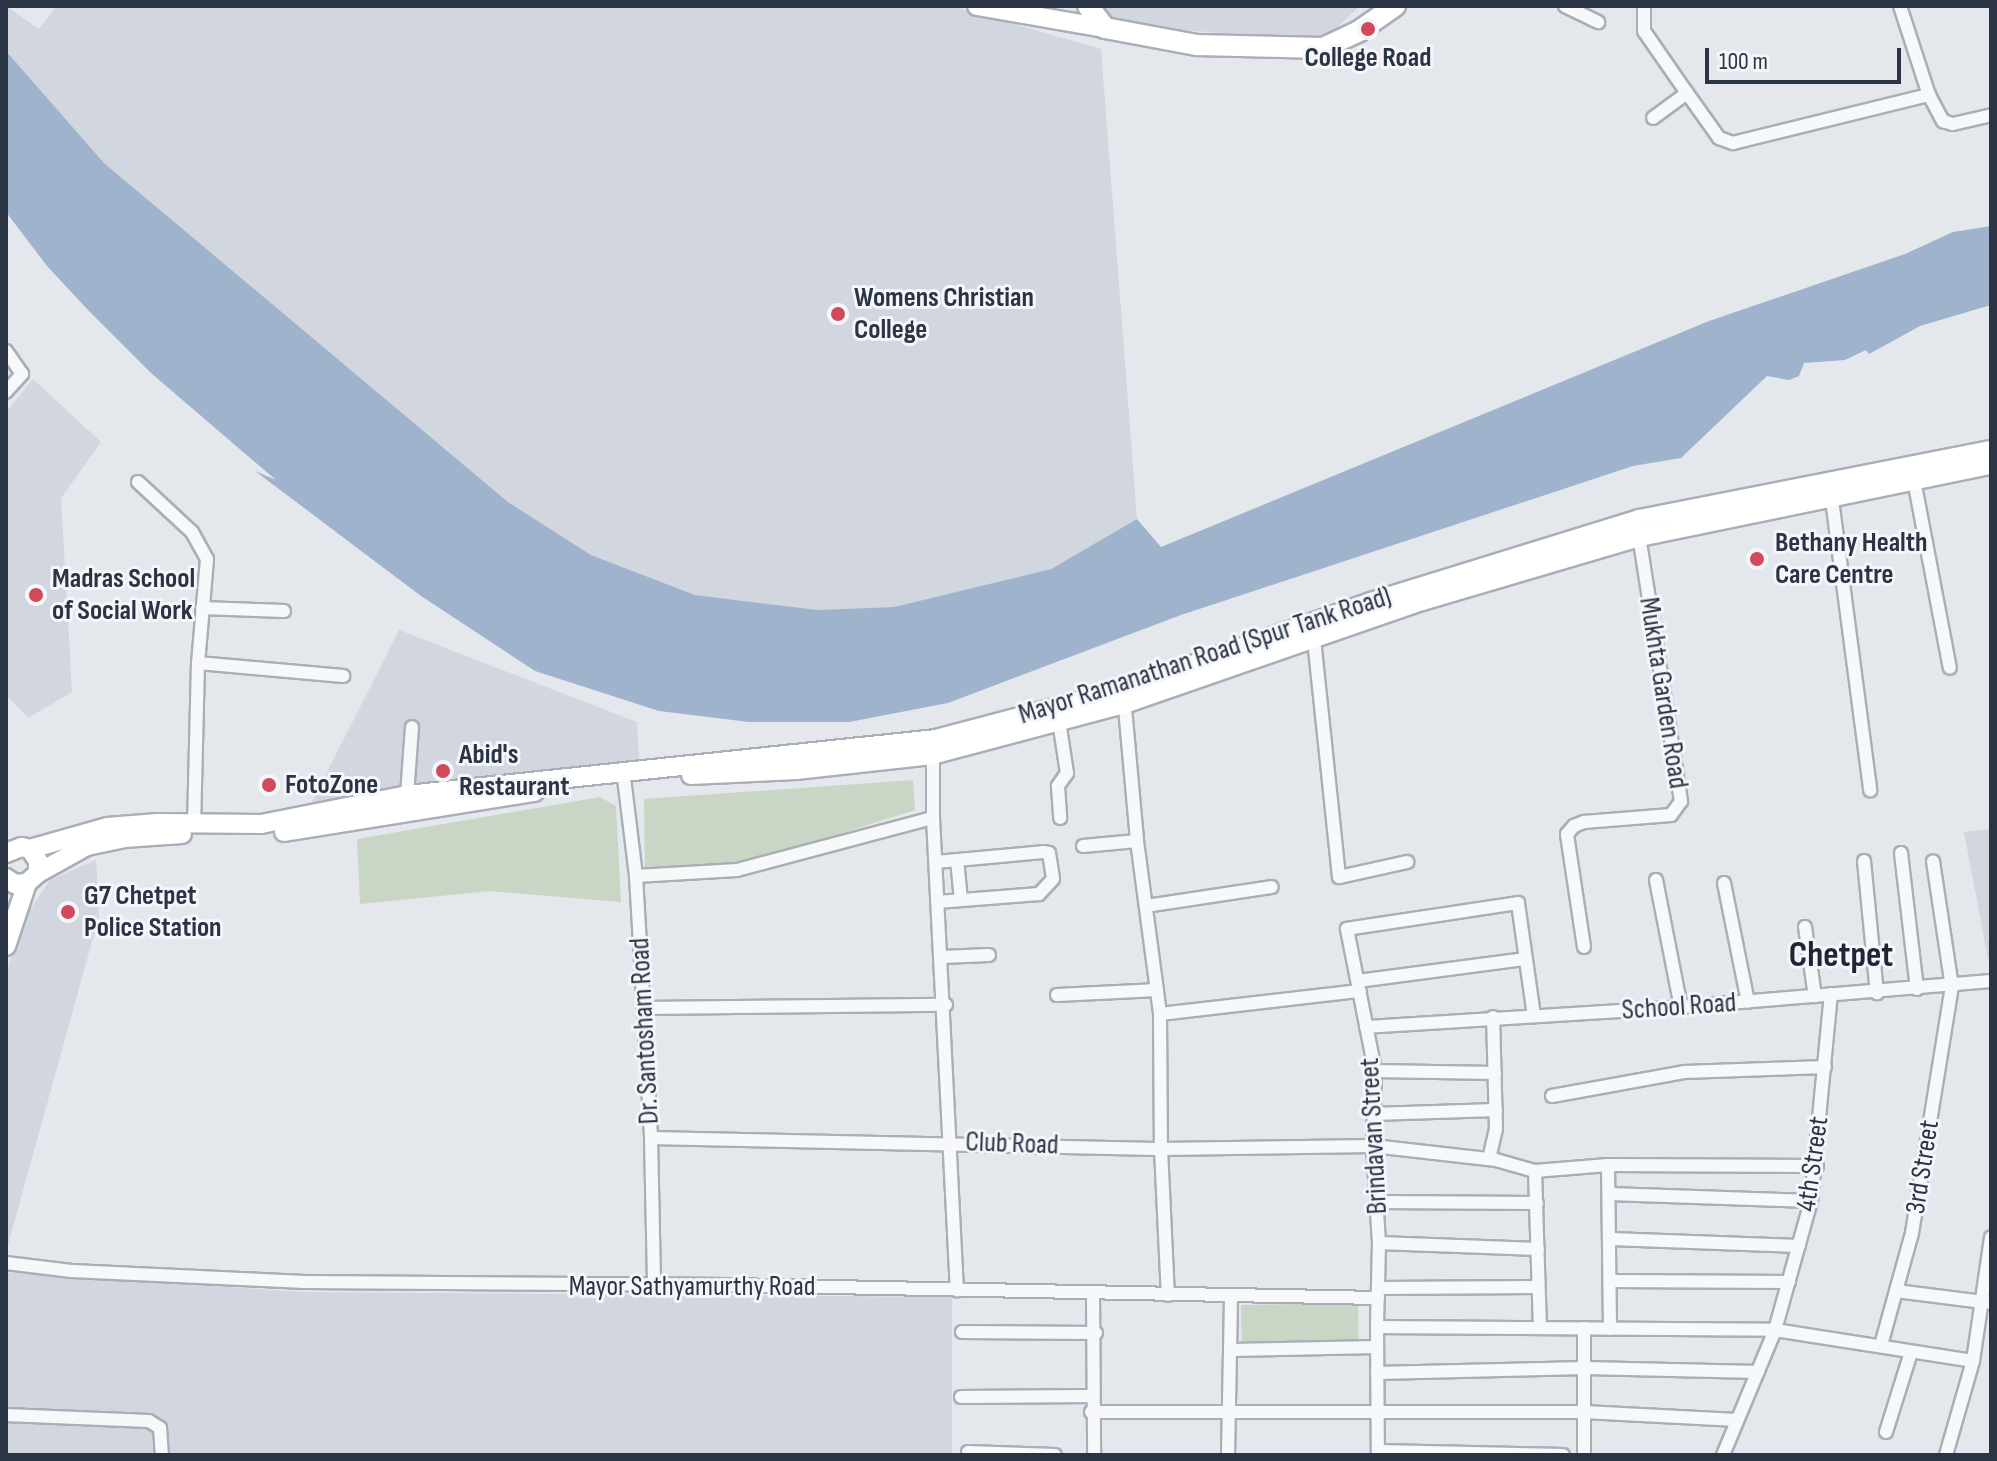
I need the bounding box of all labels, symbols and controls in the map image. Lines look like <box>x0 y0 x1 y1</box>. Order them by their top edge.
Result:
marker: College Road <box>1359 20 1377 38</box>
scale bar <box>1709 32 1905 82</box>
place label: College Road <box>1305 41 1431 75</box>
text: 100 m <box>1719 47 1768 76</box>
place label: Womens Christian College <box>854 281 1034 347</box>
marker: Womens Christian College <box>829 305 847 323</box>
place label: Bethany Health Care Centre <box>1775 526 1927 592</box>
marker: Bethany Health Care Centre <box>1746 548 1768 570</box>
place label: Madras School of Social Work <box>52 562 195 628</box>
street label: Mayor Ramanathan Road (Spur Tank Road) <box>1015 580 1395 732</box>
marker: Madras School of Social Work <box>27 586 45 604</box>
street label: Mukhta Garden Road <box>1631 595 1695 791</box>
place label: Abid's Restaurant <box>459 738 570 804</box>
marker: Abid's Restaurant <box>434 762 452 780</box>
place label: FotoZone <box>285 768 378 802</box>
marker: FotoZone <box>260 776 278 794</box>
place label: G7 Chetpet Police Station <box>84 879 222 945</box>
marker: G7 Chetpet Police Station <box>59 903 77 921</box>
district label: Chetpet <box>1789 934 1893 978</box>
street label: Dr. Santosham Road <box>623 937 667 1125</box>
street label: School Road <box>1621 986 1737 1028</box>
street label: Brindavan Street <box>1353 1057 1395 1215</box>
street label: 4th Street <box>1790 1114 1836 1214</box>
street label: 3rd Street <box>1899 1118 1947 1216</box>
street label: Club Road <box>965 1126 1059 1162</box>
street label: Mayor Sathyamurthy Road <box>569 1270 815 1304</box>

